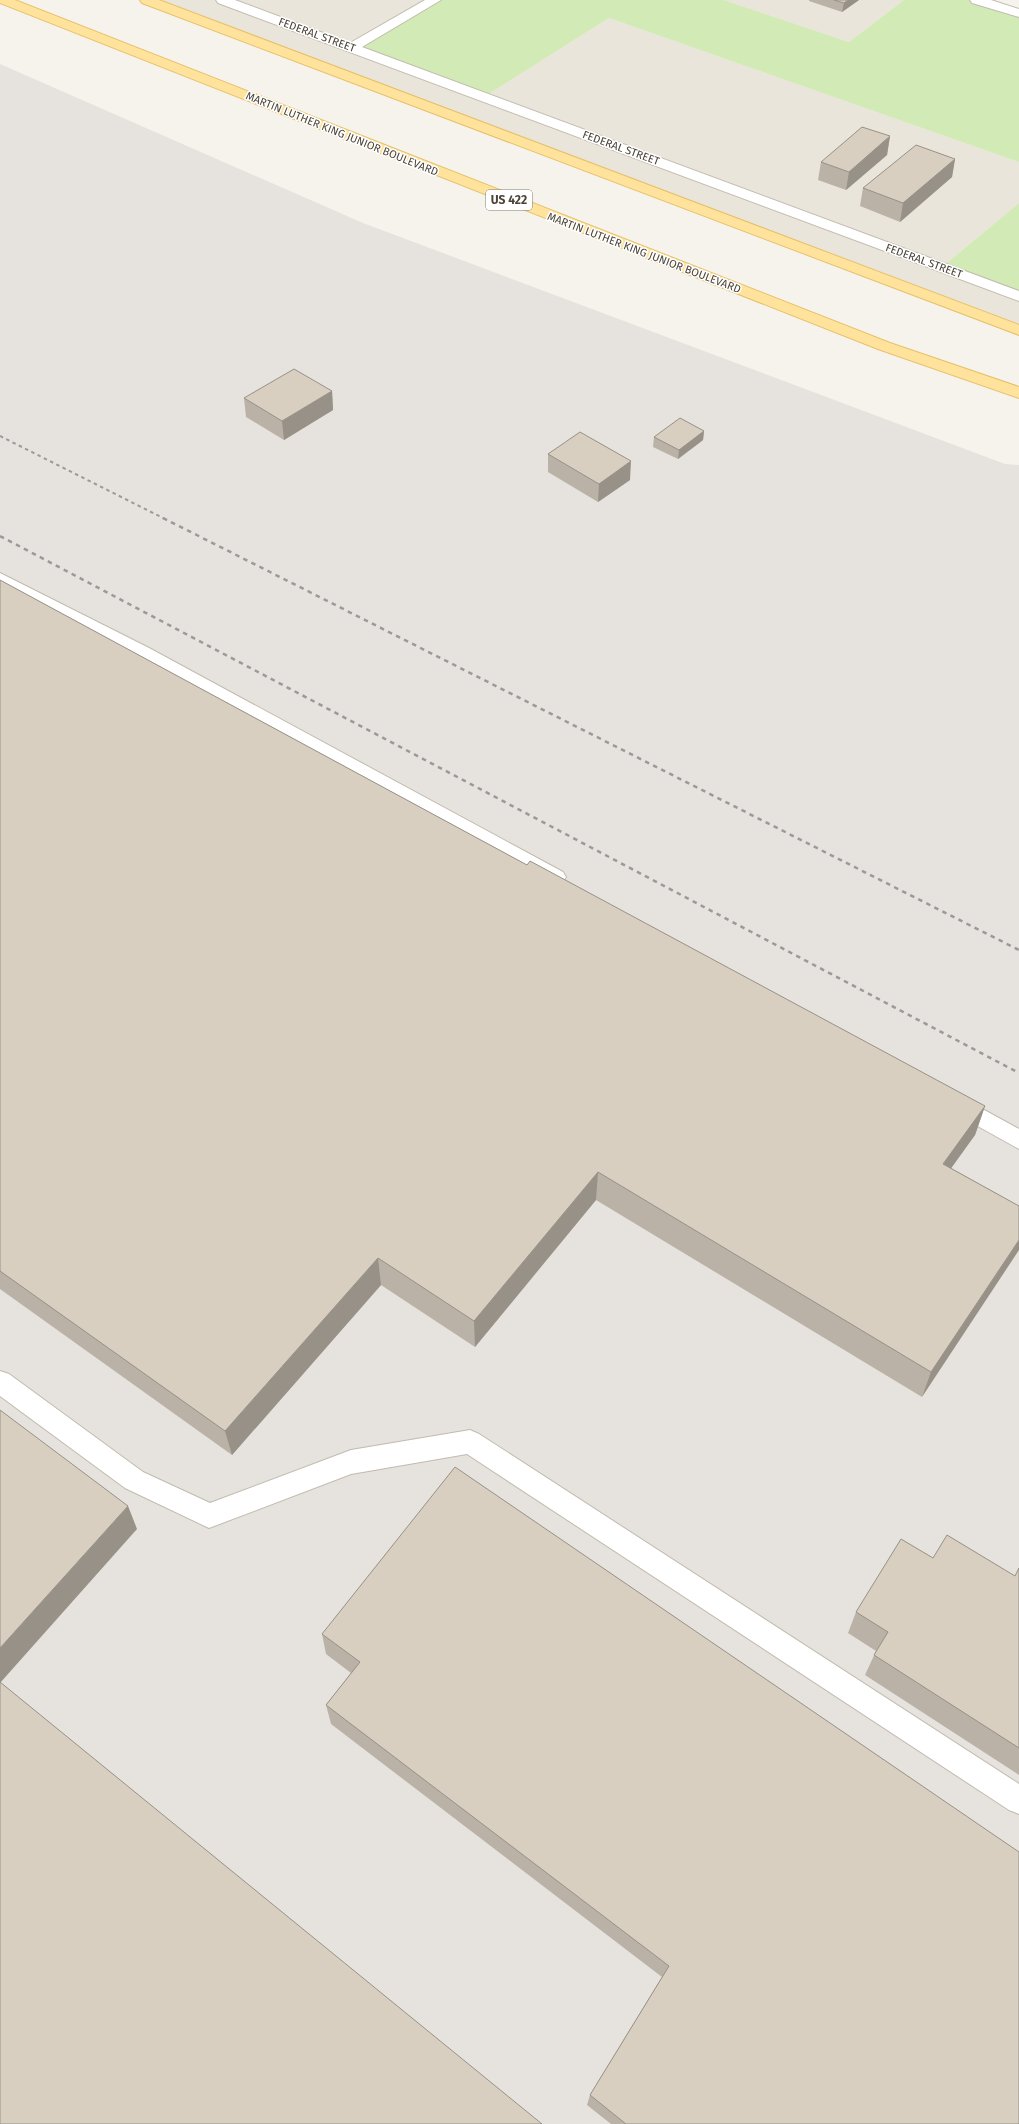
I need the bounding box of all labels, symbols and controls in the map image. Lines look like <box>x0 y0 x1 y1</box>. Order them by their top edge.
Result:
street label: FEDERAL STREET <box>277 15 358 55</box>
street label: MARTIN LUTHER KING JUNIOR BOULEVARD <box>244 89 440 179</box>
street label: FEDERAL STREET <box>581 128 662 168</box>
road number: US 422 <box>486 190 532 210</box>
street label: MARTIN LUTHER KING JUNIOR BOULEVARD <box>545 210 743 296</box>
street label: FEDERAL STREET <box>884 241 965 281</box>

